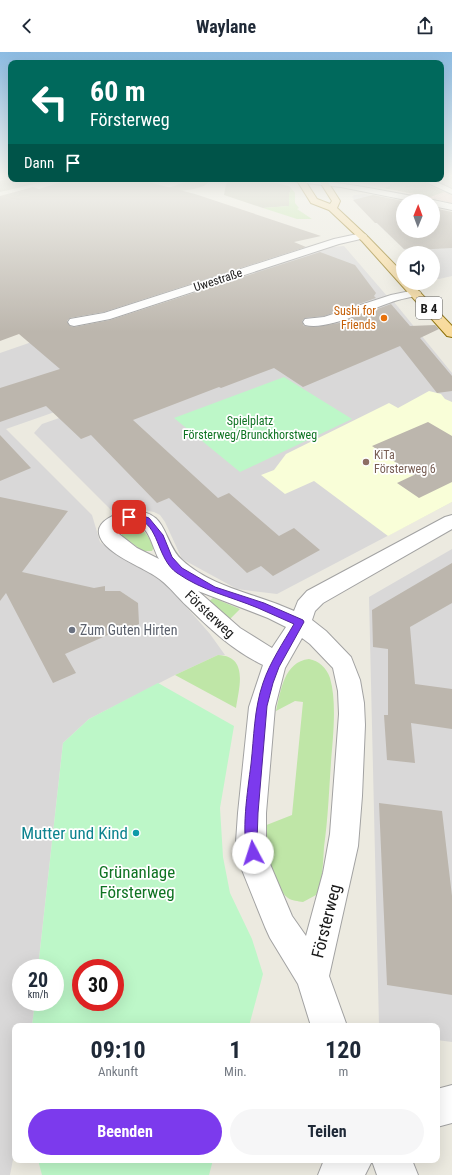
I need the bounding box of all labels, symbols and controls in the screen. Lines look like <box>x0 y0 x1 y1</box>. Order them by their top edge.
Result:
icon: back <box>16 15 38 37</box>
icon: share <box>414 15 436 37</box>
text: Waylane <box>196 16 256 37</box>
text: 60 m <box>90 75 146 108</box>
icon: left <box>24 76 76 128</box>
text: Försterweg <box>90 109 170 130</box>
icon: arrive <box>62 152 84 174</box>
text: Dann <box>24 154 54 172</box>
north arrow <box>396 194 440 238</box>
map controls <box>396 194 440 290</box>
button: sound <box>396 246 440 290</box>
street label: Uwestraße <box>192 265 244 294</box>
road number: B 4 <box>416 297 442 319</box>
place label: Sushi for Friends <box>334 304 376 332</box>
marker: Sushi for Friends <box>379 313 389 323</box>
park label: Spielplatz Försterweg/Brunckhorstweg <box>183 414 317 442</box>
place label: KiTa Försterweg 6 <box>374 448 436 476</box>
marker: KiTa Försterweg 6 <box>361 457 371 467</box>
pin <box>112 500 146 534</box>
icon: arrive <box>118 506 140 528</box>
street label: Försterweg <box>182 587 238 641</box>
place label: Zum Guten Hirten <box>80 622 177 638</box>
marker: Zum Guten Hirten <box>67 625 77 635</box>
place label: Mutter und Kind <box>21 823 128 843</box>
marker: Mutter und Kind <box>131 828 141 838</box>
position arrow <box>232 832 274 874</box>
park label: Grünanlage Försterweg <box>99 862 175 902</box>
street label: Försterweg <box>307 882 345 960</box>
speed limit sign: 30 <box>72 959 124 1011</box>
text: 20 <box>28 968 48 992</box>
text: km/h <box>28 989 48 1000</box>
text: 09:10 <box>91 1036 146 1064</box>
text: 1 <box>229 1036 241 1064</box>
text: 120 <box>325 1036 362 1064</box>
text: Ankunft <box>98 1064 138 1079</box>
text: Min. <box>224 1064 247 1079</box>
text: m <box>338 1064 348 1079</box>
button: Beenden <box>28 1109 222 1155</box>
button: Teilen <box>230 1109 424 1155</box>

